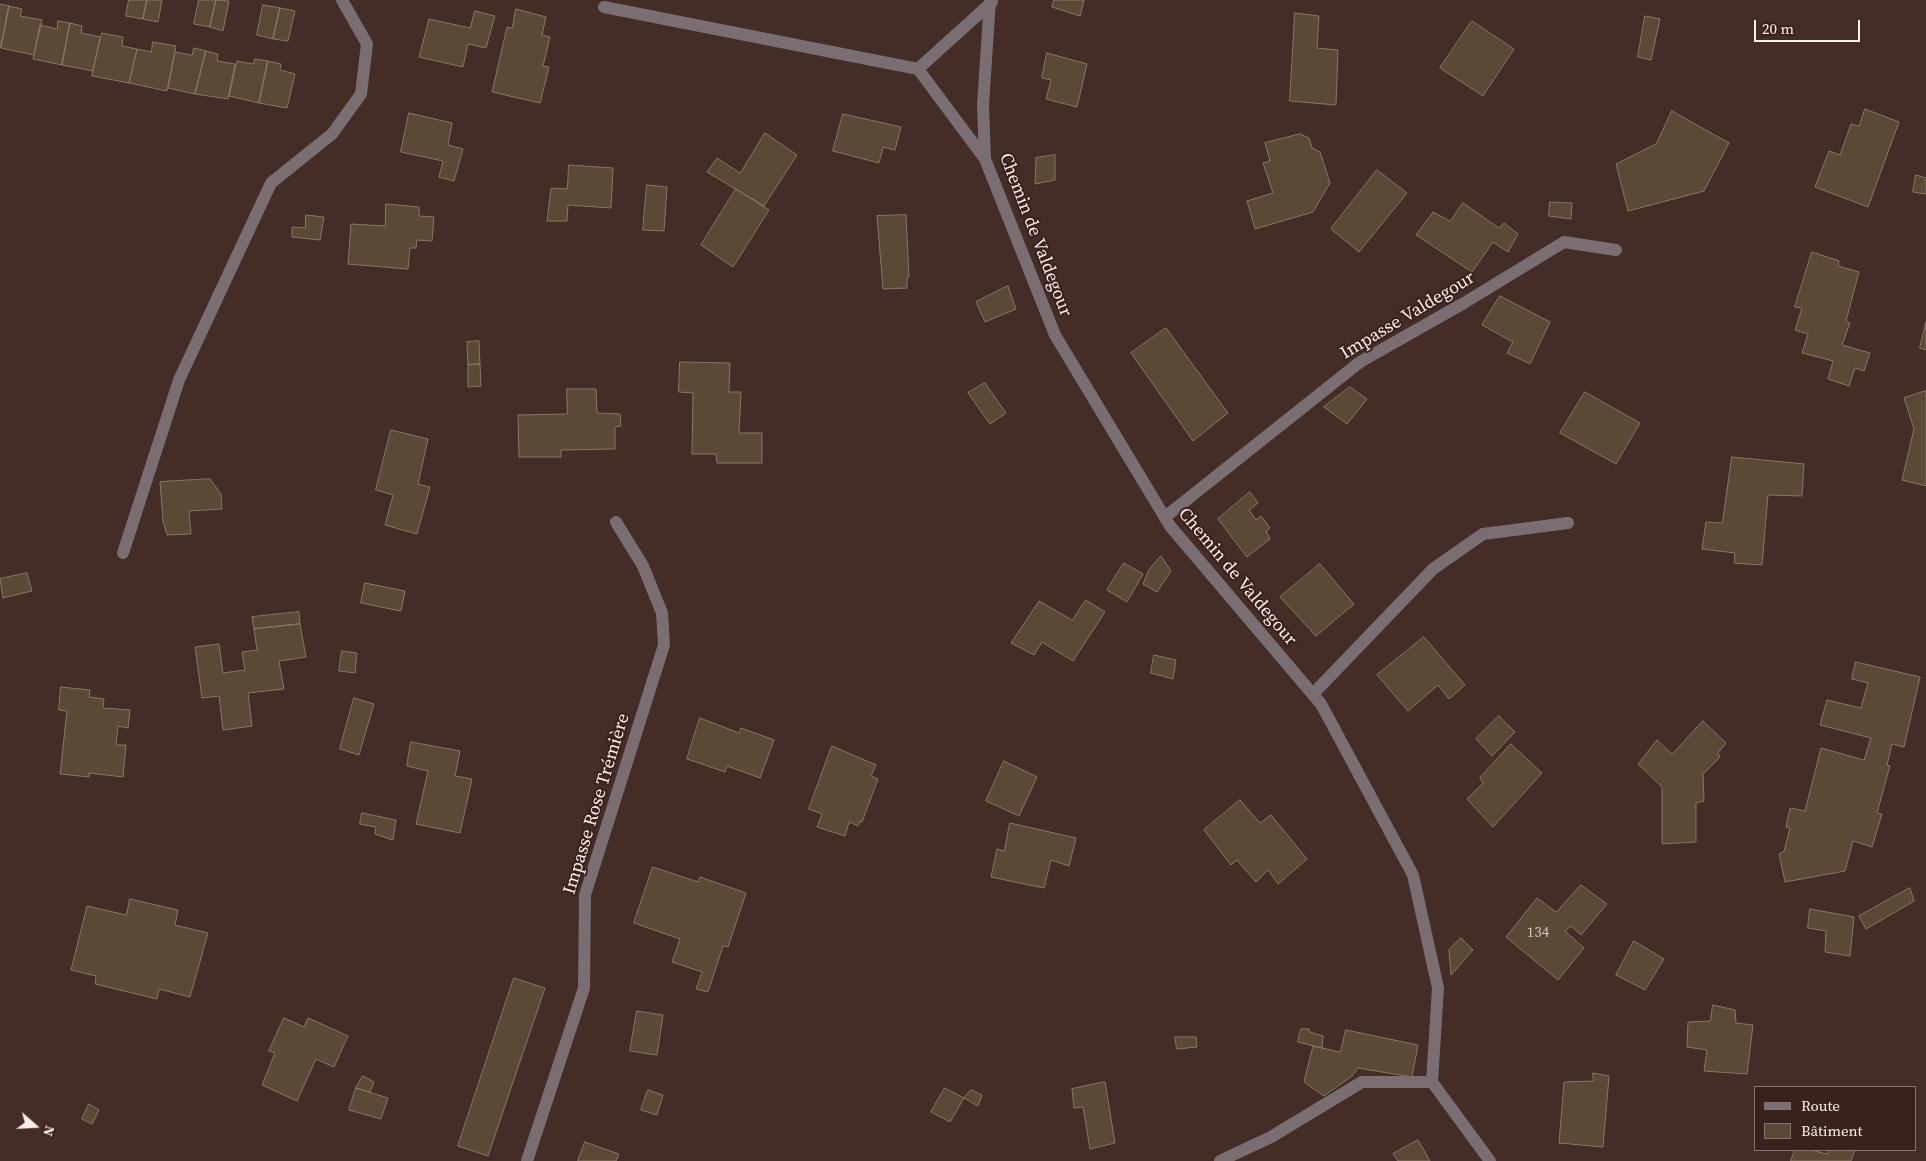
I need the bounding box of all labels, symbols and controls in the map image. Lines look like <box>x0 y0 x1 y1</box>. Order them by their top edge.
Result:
scale bar <box>1756 10 1862 42</box>
text: 20 m <box>1762 18 1794 39</box>
street label: Chemin de Valdegour <box>994 150 1076 320</box>
street label: Impasse Valdegour <box>1337 267 1479 365</box>
street label: Chemin de Valdegour <box>1173 504 1301 650</box>
street label: Impasse Rose Trémière <box>559 711 635 897</box>
house number: 134 <box>1527 924 1549 942</box>
legend <box>1754 1086 1916 1151</box>
text: Route <box>1801 1095 1840 1116</box>
north arrow <box>10 1101 60 1151</box>
text: Bâtiment <box>1801 1120 1862 1141</box>
text: N <box>38 1123 60 1139</box>

